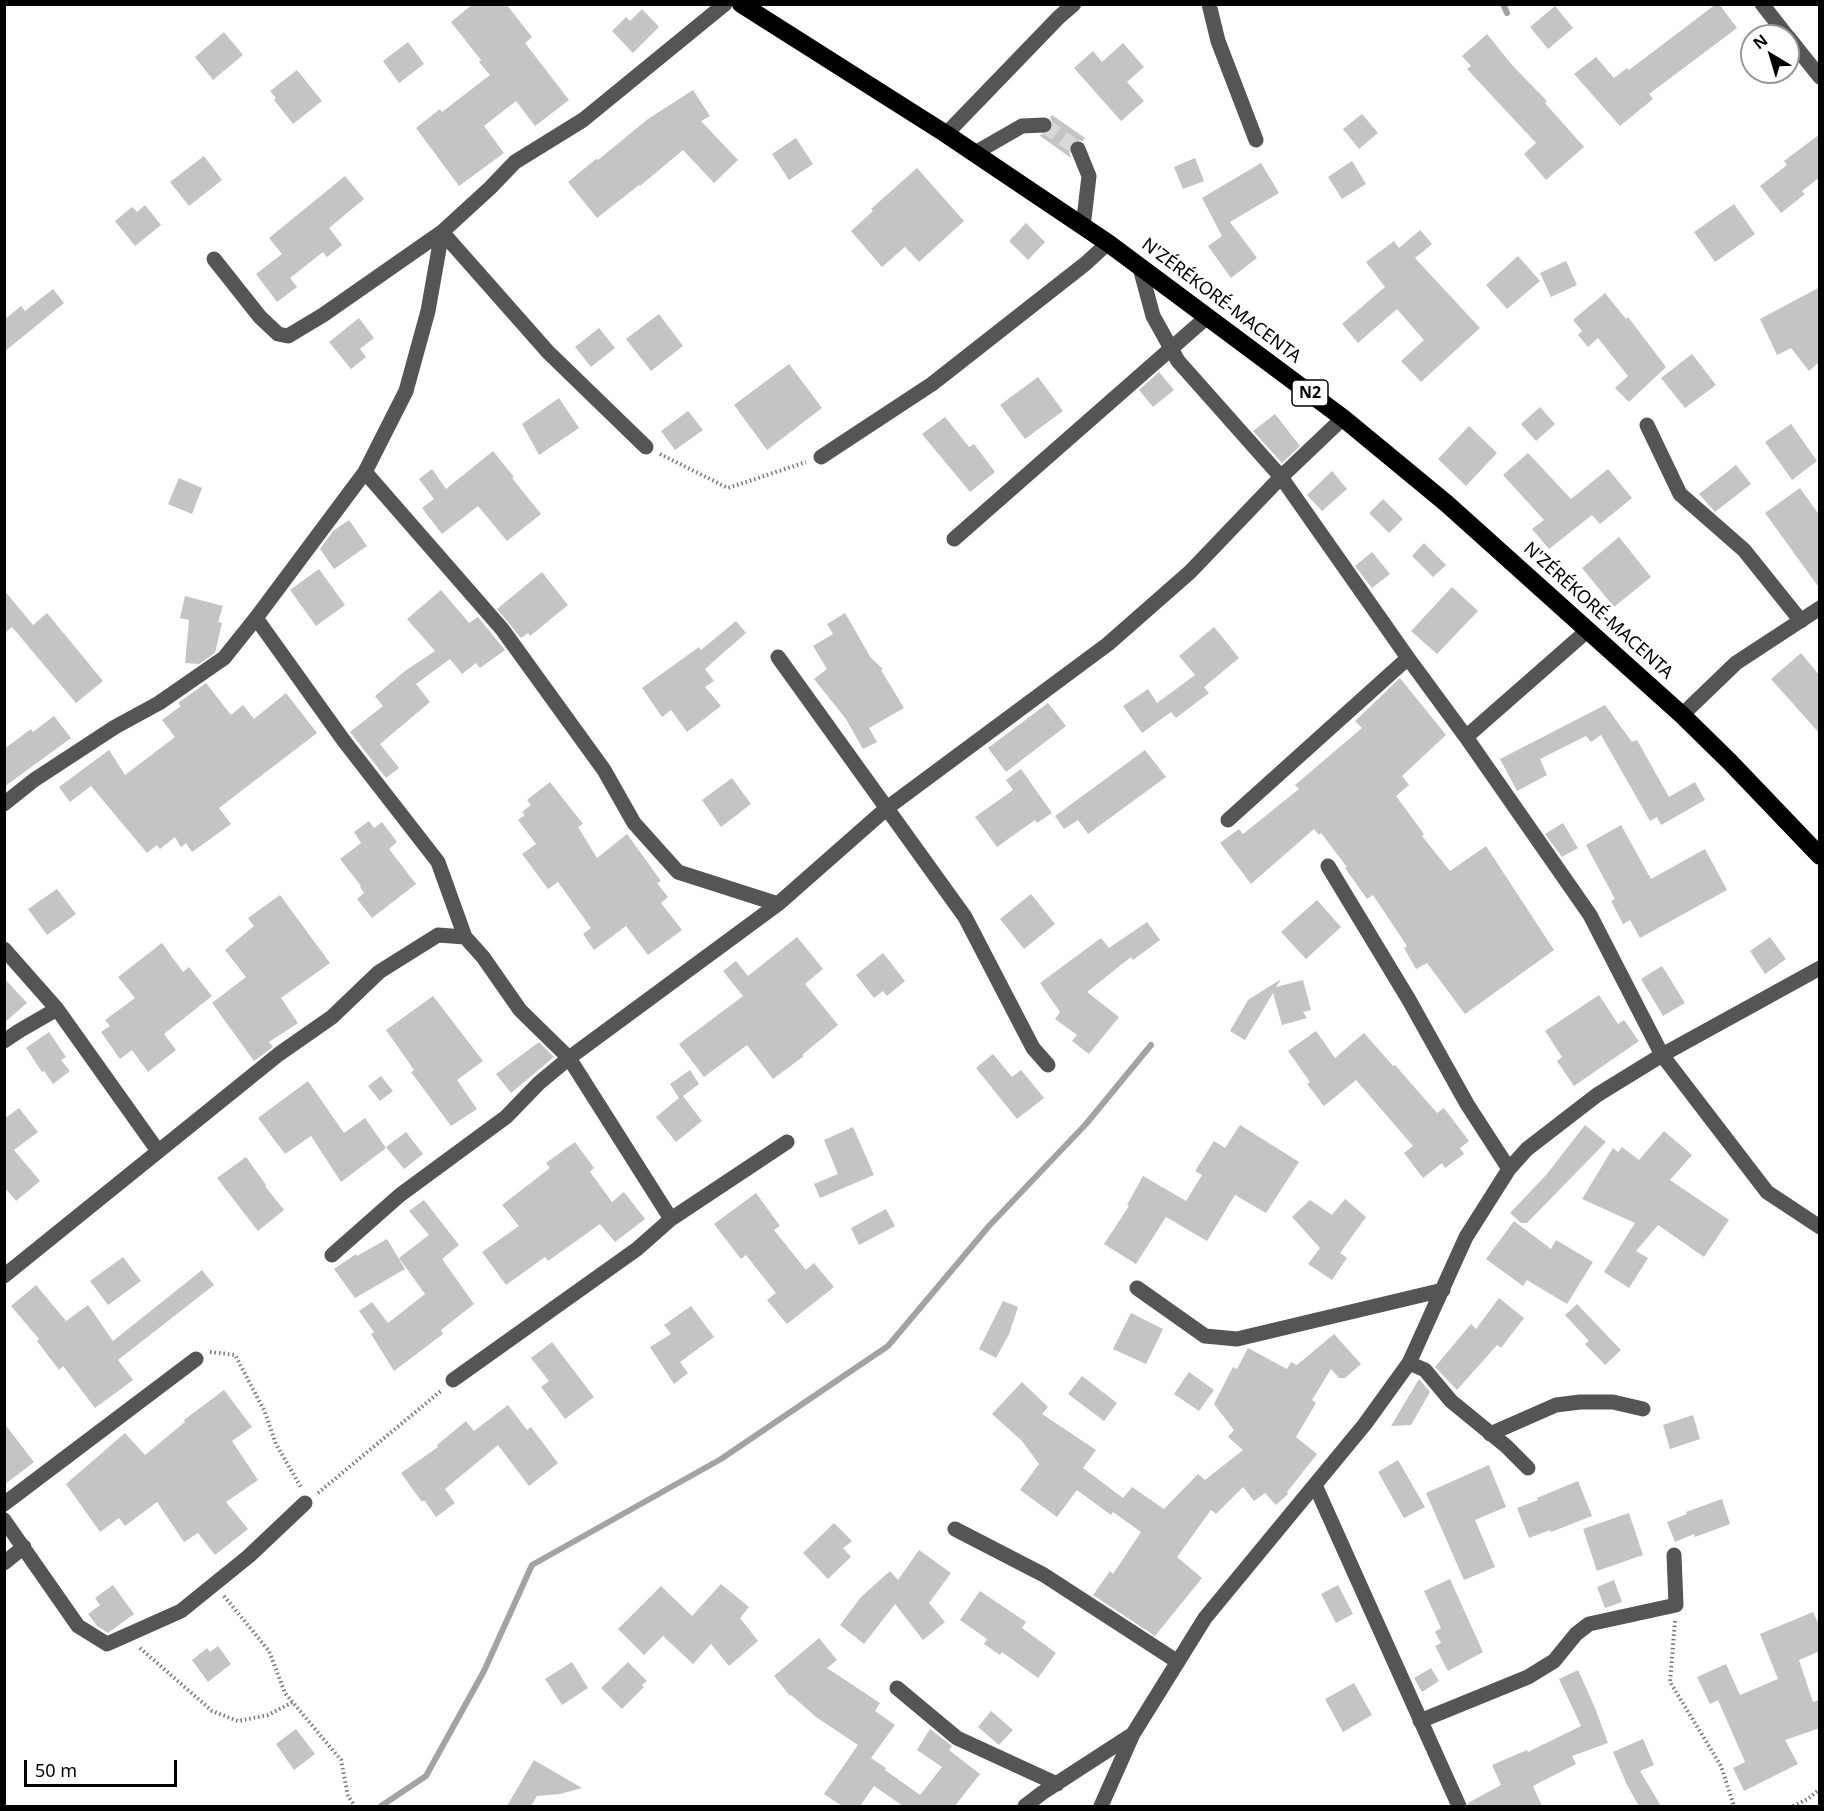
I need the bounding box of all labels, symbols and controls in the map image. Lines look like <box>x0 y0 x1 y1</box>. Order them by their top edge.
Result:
north arrow <box>1740 24 1800 84</box>
text: N <box>1748 29 1772 54</box>
street label: N'ZÉRÉKORÉ-MACENTA <box>1137 234 1305 368</box>
road number: N2 <box>1292 380 1328 406</box>
street label: N'ZÉRÉKORÉ-MACENTA <box>1519 538 1677 684</box>
scale bar <box>27 1748 180 1786</box>
text: 50 m <box>35 1758 77 1782</box>

